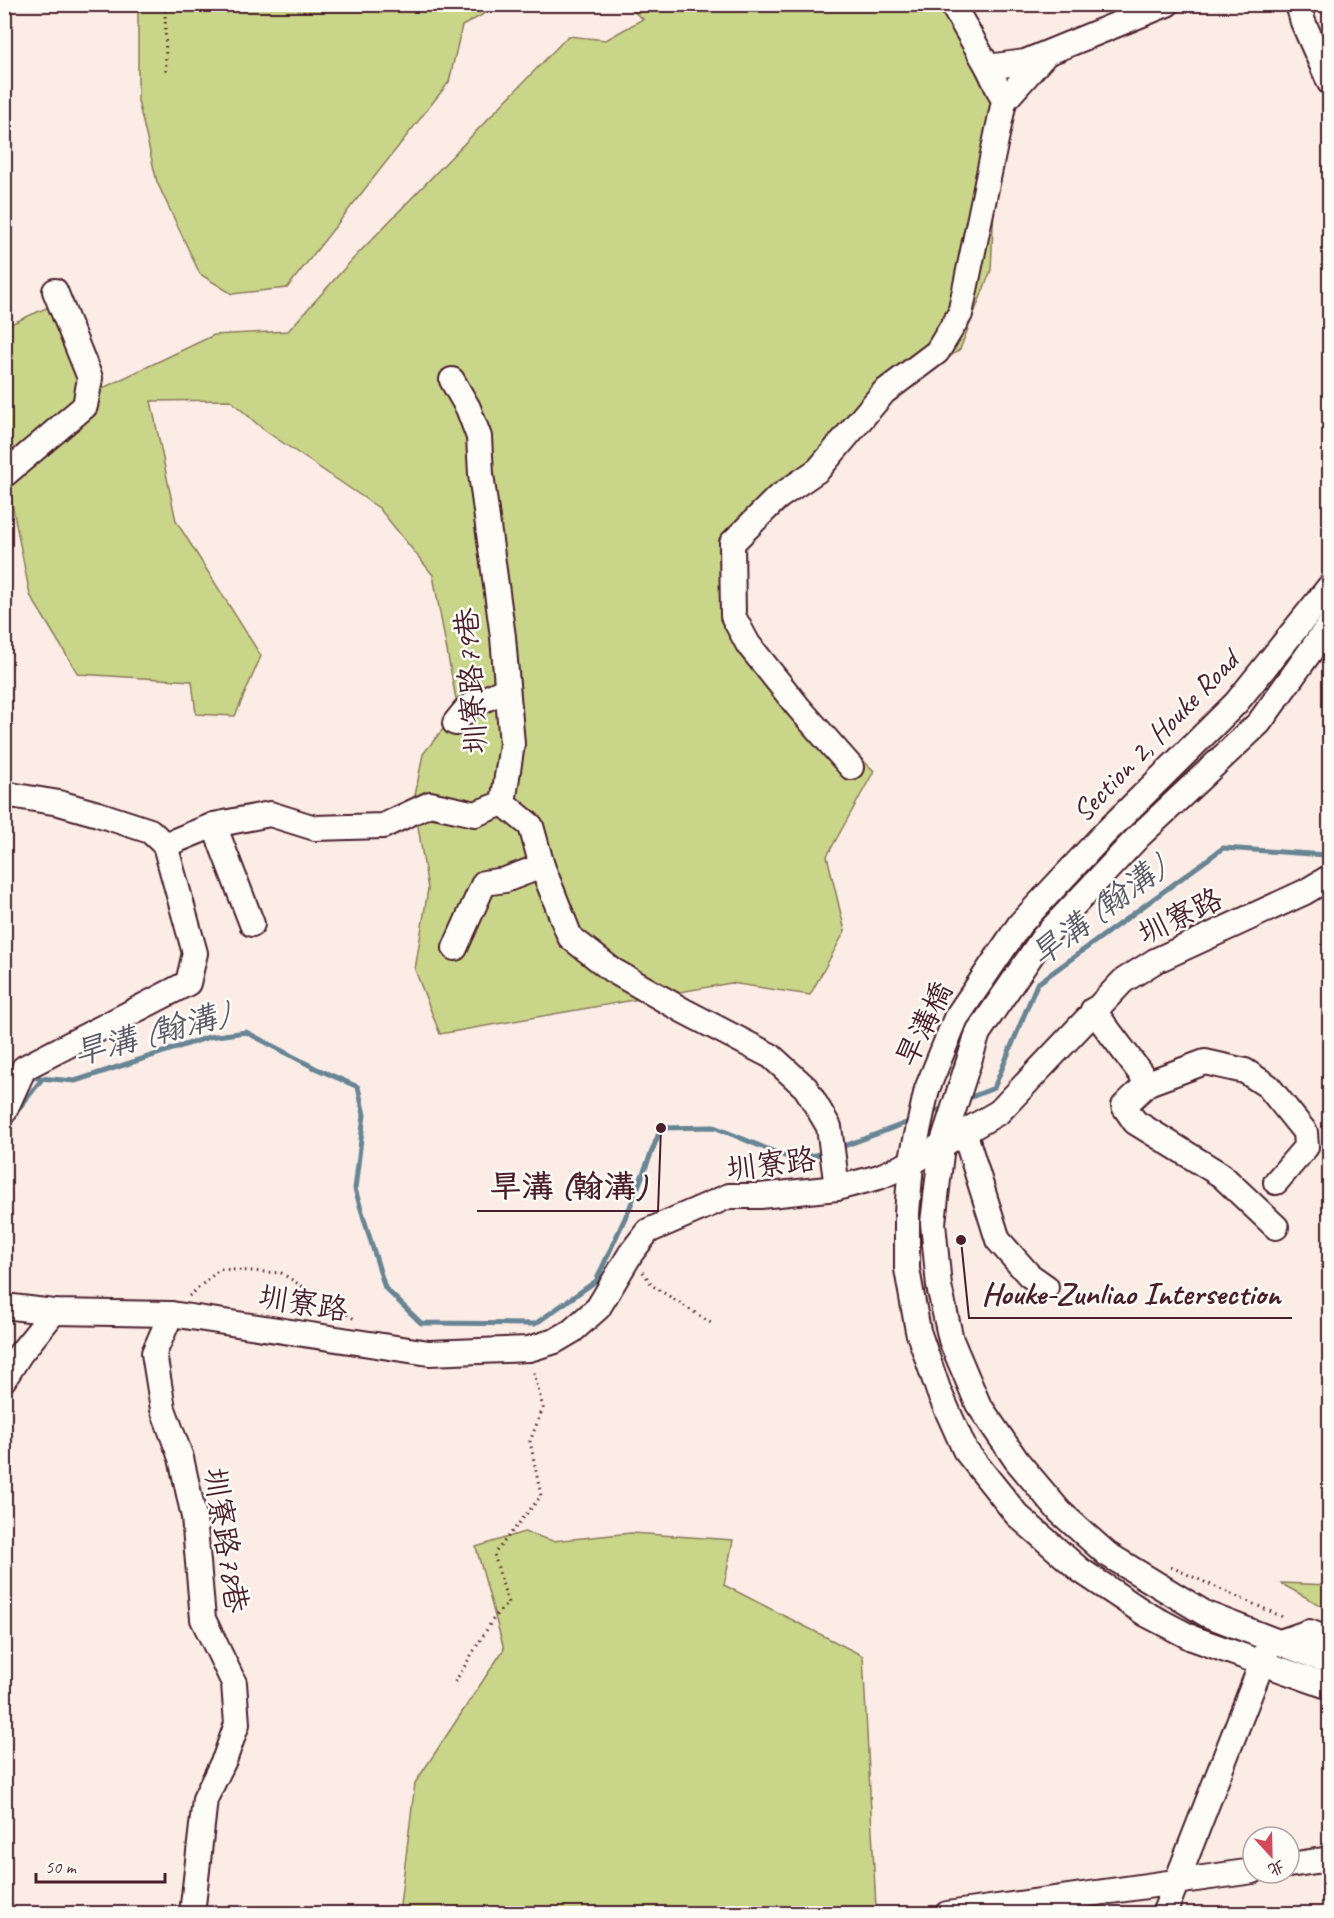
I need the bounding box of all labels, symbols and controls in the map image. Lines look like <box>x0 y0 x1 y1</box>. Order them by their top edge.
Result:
street label: 圳寮路79巷 <box>447 606 495 756</box>
street label: Section 2, Houke Road <box>1064 639 1249 830</box>
water label: 旱溝 (翰溝) <box>1022 845 1177 976</box>
street label: 圳寮路 <box>1131 879 1229 953</box>
street label: 旱溝橋 <box>887 975 961 1073</box>
water label: 旱溝 (翰溝) <box>69 992 237 1074</box>
street label: 圳寮路 <box>724 1140 818 1188</box>
callout: 旱溝 (翰溝) <box>477 1161 658 1211</box>
text: 旱溝 (翰溝) <box>490 1166 649 1207</box>
callout: Houke-Zunliao Intersection <box>969 1268 1292 1318</box>
text: Houke-Zunliao Intersection <box>981 1273 1283 1314</box>
street label: 圳寮路 <box>256 1277 350 1329</box>
street label: 圳寮路78巷 <box>196 1464 256 1616</box>
north arrow <box>1241 1825 1301 1885</box>
scale bar <box>36 1846 165 1884</box>
text: 50 m <box>45 1856 78 1878</box>
text: 北 <box>1265 1856 1287 1880</box>

